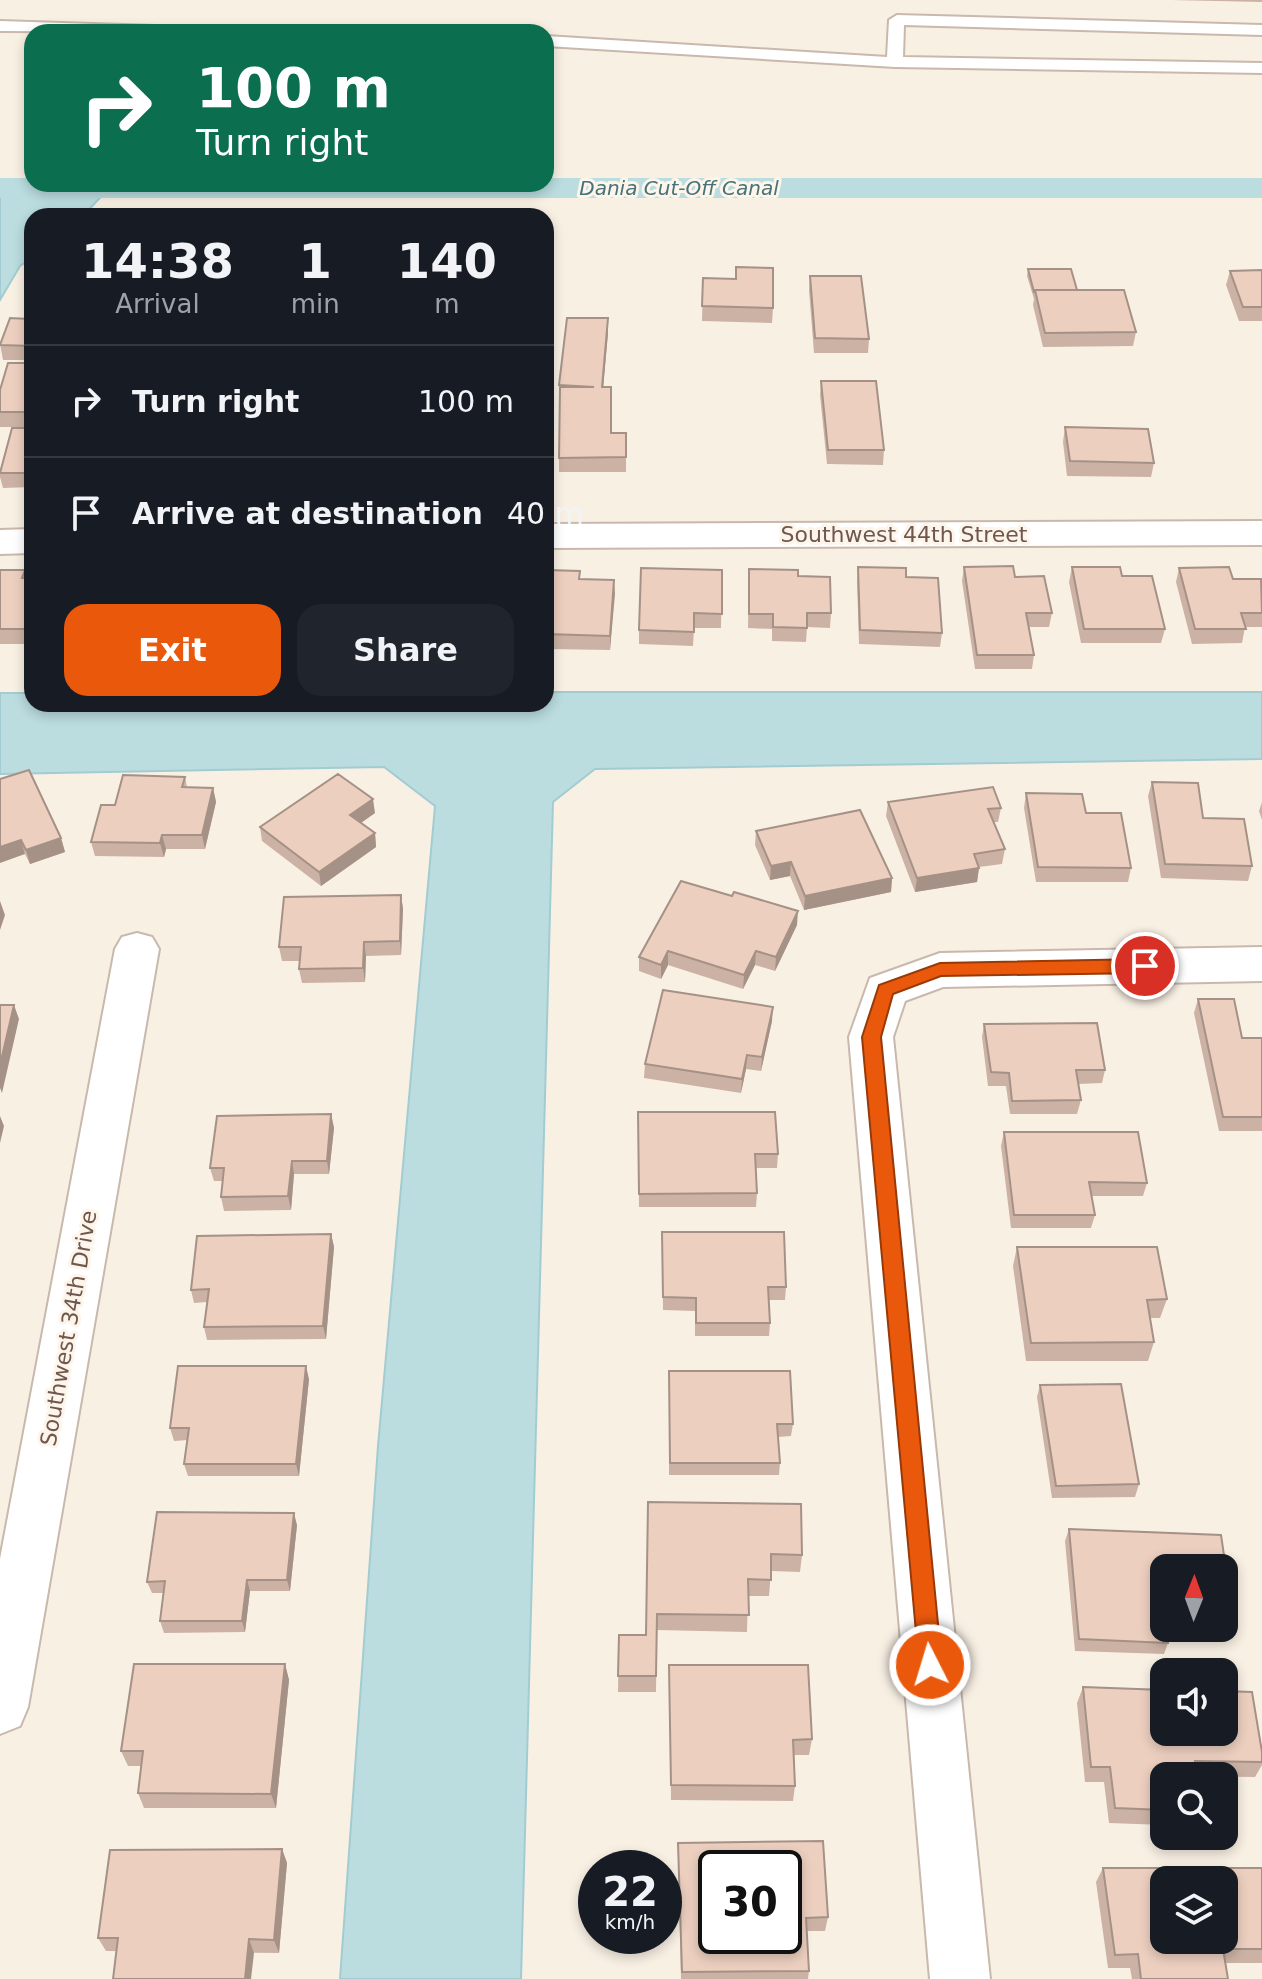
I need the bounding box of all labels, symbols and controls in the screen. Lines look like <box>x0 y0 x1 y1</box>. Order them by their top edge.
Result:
text: 100 m <box>196 55 391 120</box>
icon: right <box>64 56 168 160</box>
text: Turn right <box>196 122 368 163</box>
water label: Dania Cut-Off Canal <box>579 176 779 200</box>
text: 14:38 <box>81 233 234 289</box>
text: 1 <box>299 233 332 289</box>
text: 140 <box>397 233 497 289</box>
text: Arrival <box>115 289 200 319</box>
text: min <box>291 289 340 319</box>
text: m <box>434 289 460 319</box>
icon: right <box>64 379 108 423</box>
text: Turn right <box>132 384 299 419</box>
text: 100 m <box>418 384 514 419</box>
icon: arrive <box>64 491 108 535</box>
text: Arrive at destination <box>132 496 483 531</box>
text: 40 m <box>507 496 584 531</box>
street label: Southwest 44th Street <box>781 522 1028 547</box>
button: Exit <box>64 604 281 696</box>
button: Share <box>297 604 514 696</box>
pin <box>1111 932 1179 1000</box>
icon: arrive <box>1123 944 1167 988</box>
street label: Southwest 34th Drive <box>35 1208 102 1448</box>
north arrow <box>1150 1554 1238 1642</box>
map controls <box>1150 1554 1238 1954</box>
position arrow <box>888 1623 972 1707</box>
button: sound <box>1150 1658 1238 1746</box>
button: search <box>1150 1762 1238 1850</box>
speed limit sign: 30 <box>698 1850 802 1954</box>
button: layers <box>1150 1866 1238 1954</box>
text: 22 <box>602 1869 658 1915</box>
text: km/h <box>605 1910 655 1934</box>

